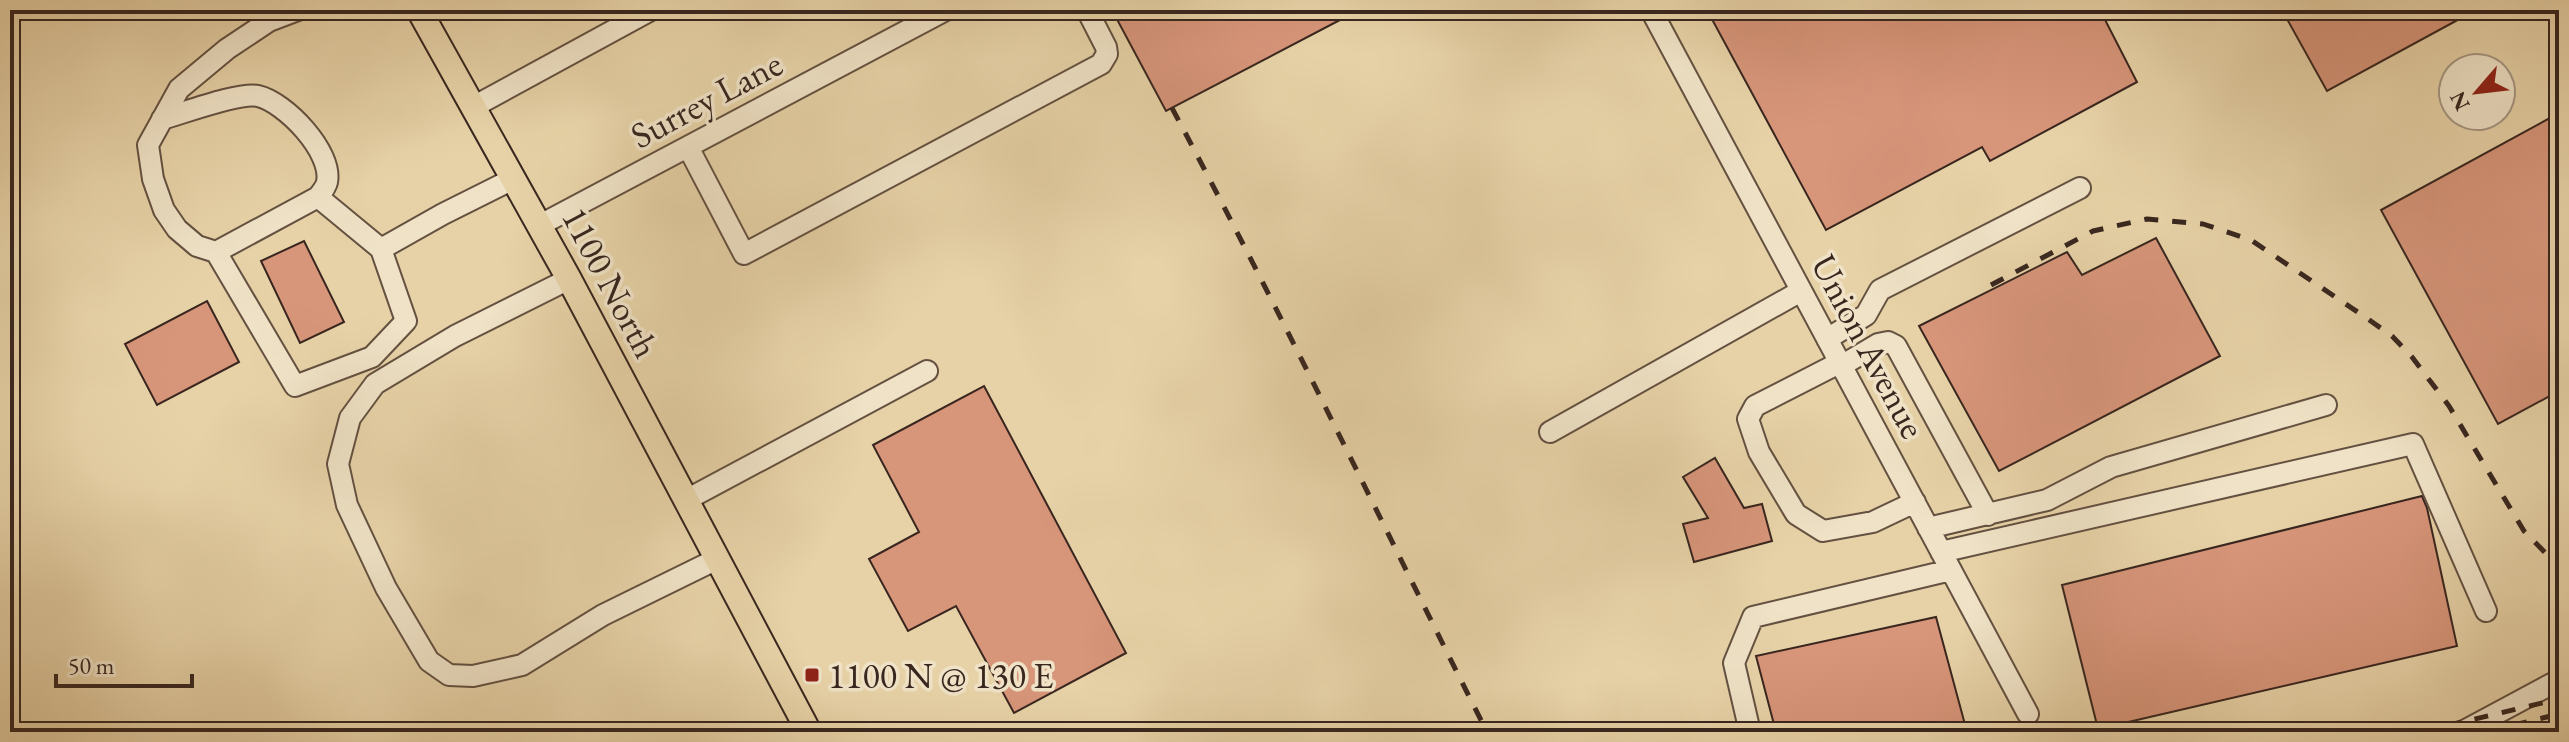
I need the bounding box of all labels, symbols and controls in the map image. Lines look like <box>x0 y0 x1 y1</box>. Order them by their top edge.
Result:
street label: Surrey Lane <box>622 40 790 159</box>
north arrow <box>2437 52 2517 132</box>
text: N <box>2443 86 2477 116</box>
street label: 1100 North <box>551 199 670 366</box>
street label: Union Avenue <box>1800 246 1937 446</box>
scale bar <box>56 638 192 688</box>
text: 50 m <box>68 650 115 681</box>
place label: 1100 N @ 130 E <box>828 652 1054 699</box>
marker: 1100 N @ 130 E <box>803 666 821 684</box>

